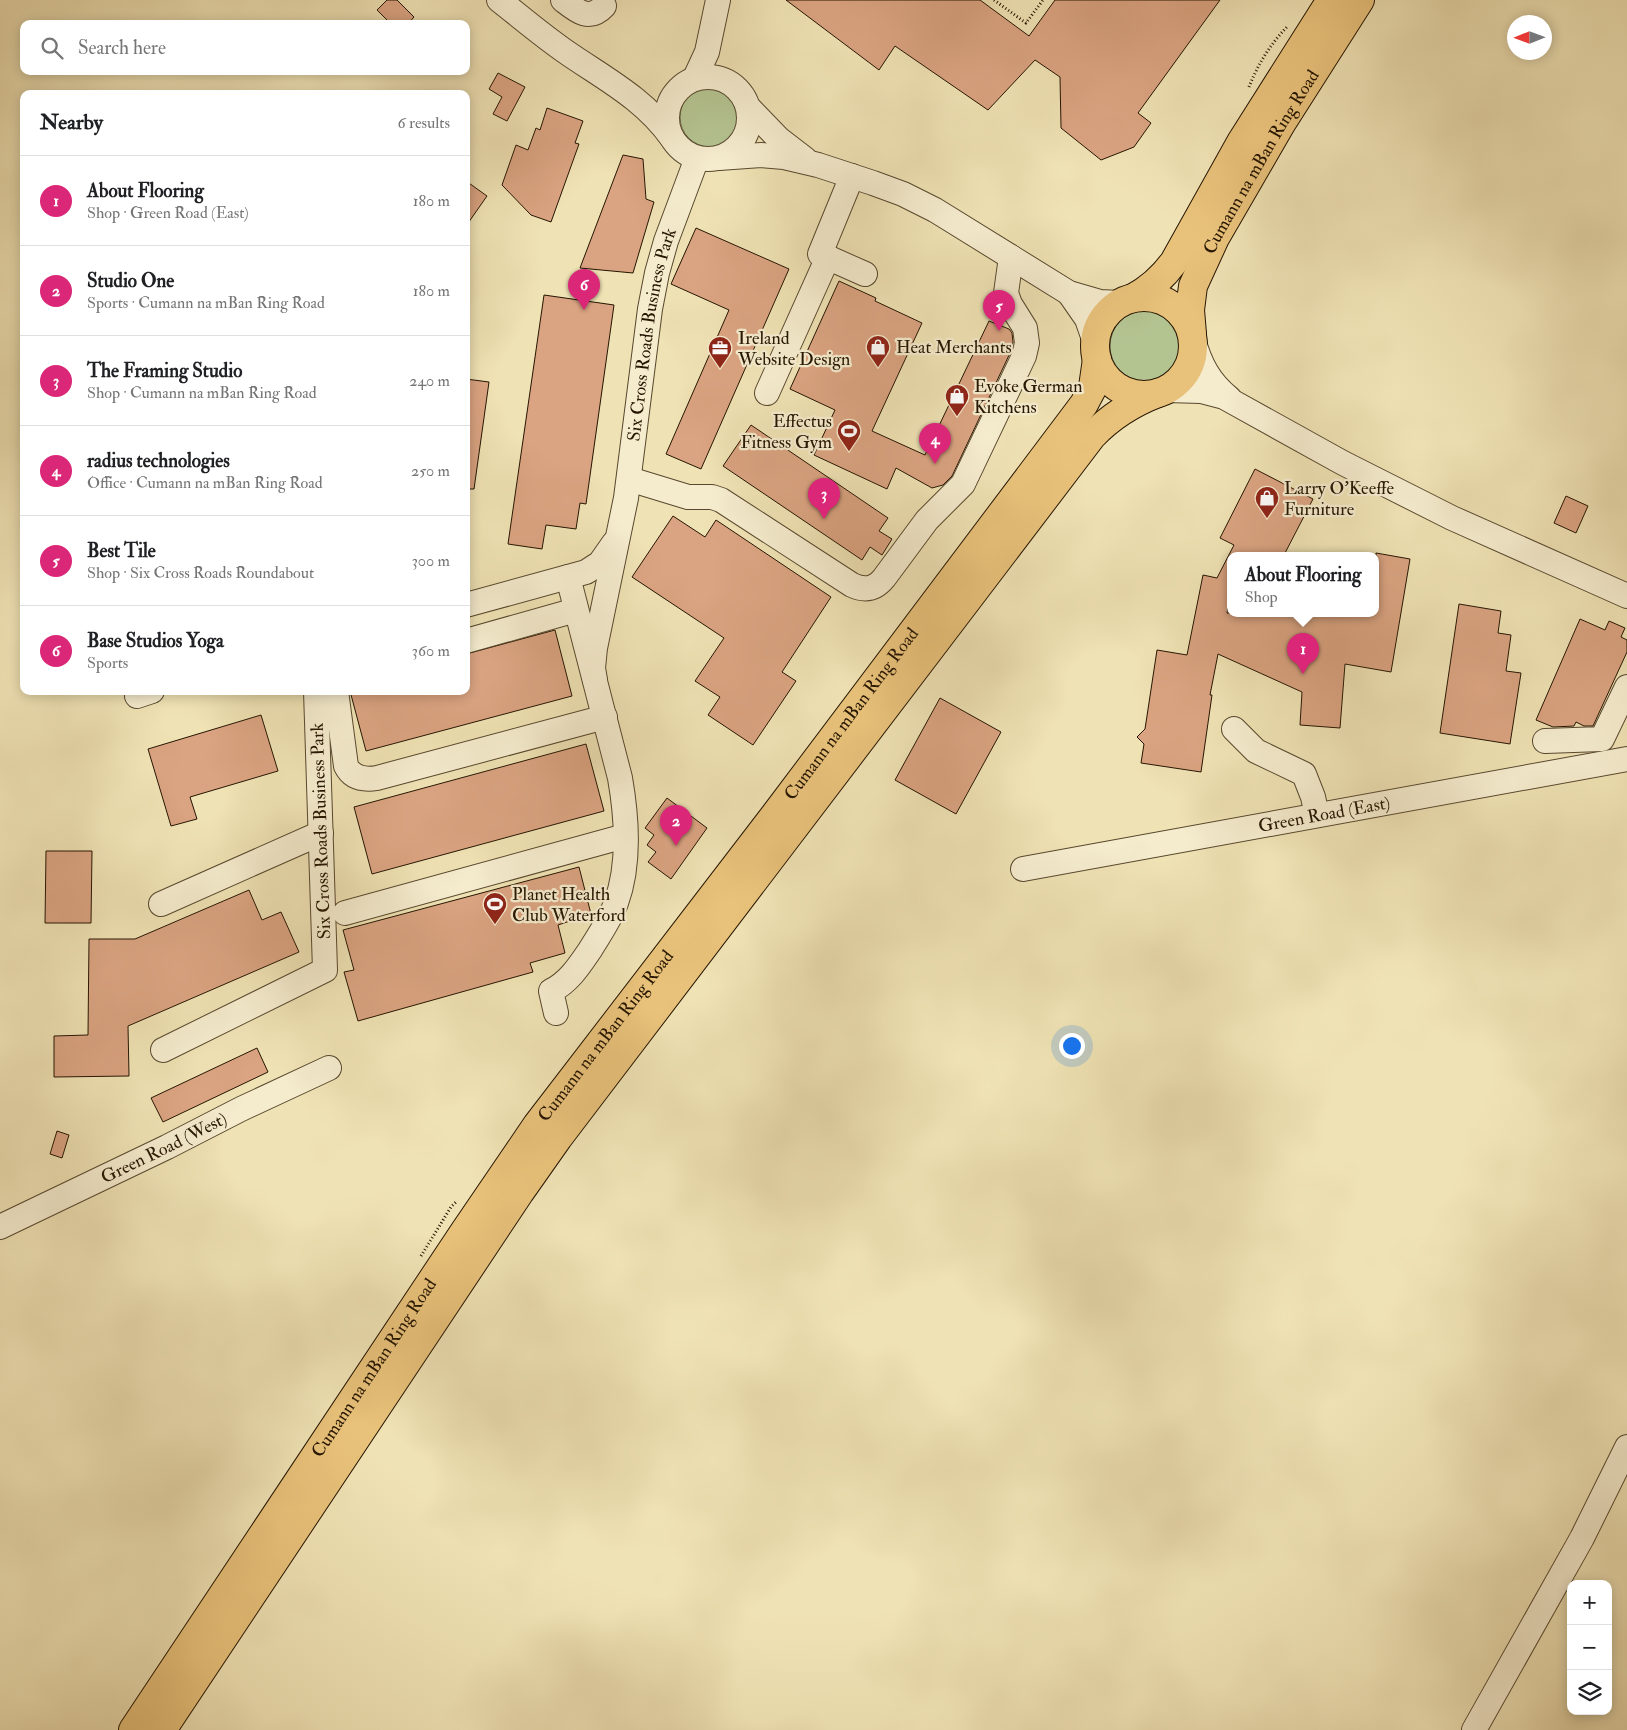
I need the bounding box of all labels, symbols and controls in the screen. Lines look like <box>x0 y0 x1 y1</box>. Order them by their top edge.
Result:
north arrow <box>1507 15 1552 60</box>
search box <box>20 20 470 75</box>
icon: search <box>38 34 66 62</box>
text: Search here <box>78 36 166 60</box>
street label: Cumann na mBan Ring Road <box>1198 65 1324 257</box>
text: Nearby <box>40 109 103 136</box>
text: 6 results <box>398 113 450 133</box>
text: About Flooring <box>87 179 204 203</box>
text: 1 <box>53 191 59 211</box>
text: 180 m <box>413 191 450 211</box>
text: Shop · Green Road (East) <box>87 203 249 223</box>
street label: Six Cross Roads Business Park <box>622 224 682 443</box>
text: Studio One <box>87 269 174 293</box>
pin: 6 <box>568 269 600 310</box>
text: 2 <box>52 281 60 301</box>
text: 180 m <box>413 281 450 301</box>
pin: 5 <box>983 290 1015 331</box>
text: Sports · Cumann na mBan Ring Road <box>87 293 325 313</box>
place label: Ireland Website Design <box>737 327 850 371</box>
shop icon: Heat Merchants <box>865 334 891 368</box>
office icon: Ireland Website Design <box>707 335 733 369</box>
place label: Heat Merchants <box>896 336 1012 359</box>
text: The Framing Studio <box>87 359 242 383</box>
text: 3 <box>53 371 59 391</box>
text: 240 m <box>409 371 450 391</box>
place label: Evoke German Kitchens <box>974 375 1082 419</box>
text: Shop · Cumann na mBan Ring Road <box>87 383 317 403</box>
shop icon: Evoke German Kitchens <box>944 383 970 417</box>
place label: Effectus Fitness Gym <box>740 410 832 454</box>
sports icon: Effectus Fitness Gym <box>836 418 862 452</box>
pin: 4 <box>919 423 951 464</box>
text: radius technologies <box>87 449 230 473</box>
text: 4 <box>52 461 60 481</box>
text: 250 m <box>411 461 450 481</box>
text: Office · Cumann na mBan Ring Road <box>87 473 323 493</box>
place label: Larry O'Keeffe Furniture <box>1284 477 1394 521</box>
pin: 3 <box>808 478 840 519</box>
shop icon: Larry O'Keeffe Furniture <box>1254 485 1280 519</box>
text: Best Tile <box>87 539 156 563</box>
text: 5 <box>52 551 60 571</box>
text: 300 m <box>412 551 450 571</box>
popup <box>1227 552 1379 617</box>
text: Shop · Six Cross Roads Roundabout <box>87 563 314 583</box>
text: About Flooring <box>1245 563 1361 587</box>
text: Shop <box>1245 587 1278 607</box>
street label: Cumann na mBan Ring Road <box>779 623 923 805</box>
text: Base Studios Yoga <box>87 629 224 653</box>
pin: 1 <box>1287 633 1319 674</box>
text: 6 <box>52 641 60 661</box>
text: 360 m <box>412 641 450 661</box>
text: Sports <box>87 653 128 673</box>
street label: Six Cross Roads Business Park <box>306 722 336 939</box>
street label: Green Road (East) <box>1256 791 1392 837</box>
pin: 2 <box>660 805 692 846</box>
place label: Planet Health Club Waterford <box>512 883 626 927</box>
sports icon: Planet Health Club Waterford <box>482 891 508 925</box>
street label: Cumann na mBan Ring Road <box>532 945 679 1126</box>
your location <box>1059 1033 1085 1059</box>
street label: Green Road (West) <box>97 1107 231 1189</box>
street label: Cumann na mBan Ring Road <box>306 1274 442 1462</box>
map controls <box>1567 1580 1612 1715</box>
button: + <box>1567 1580 1612 1625</box>
button: − <box>1567 1625 1612 1670</box>
button: layers <box>1567 1670 1612 1715</box>

